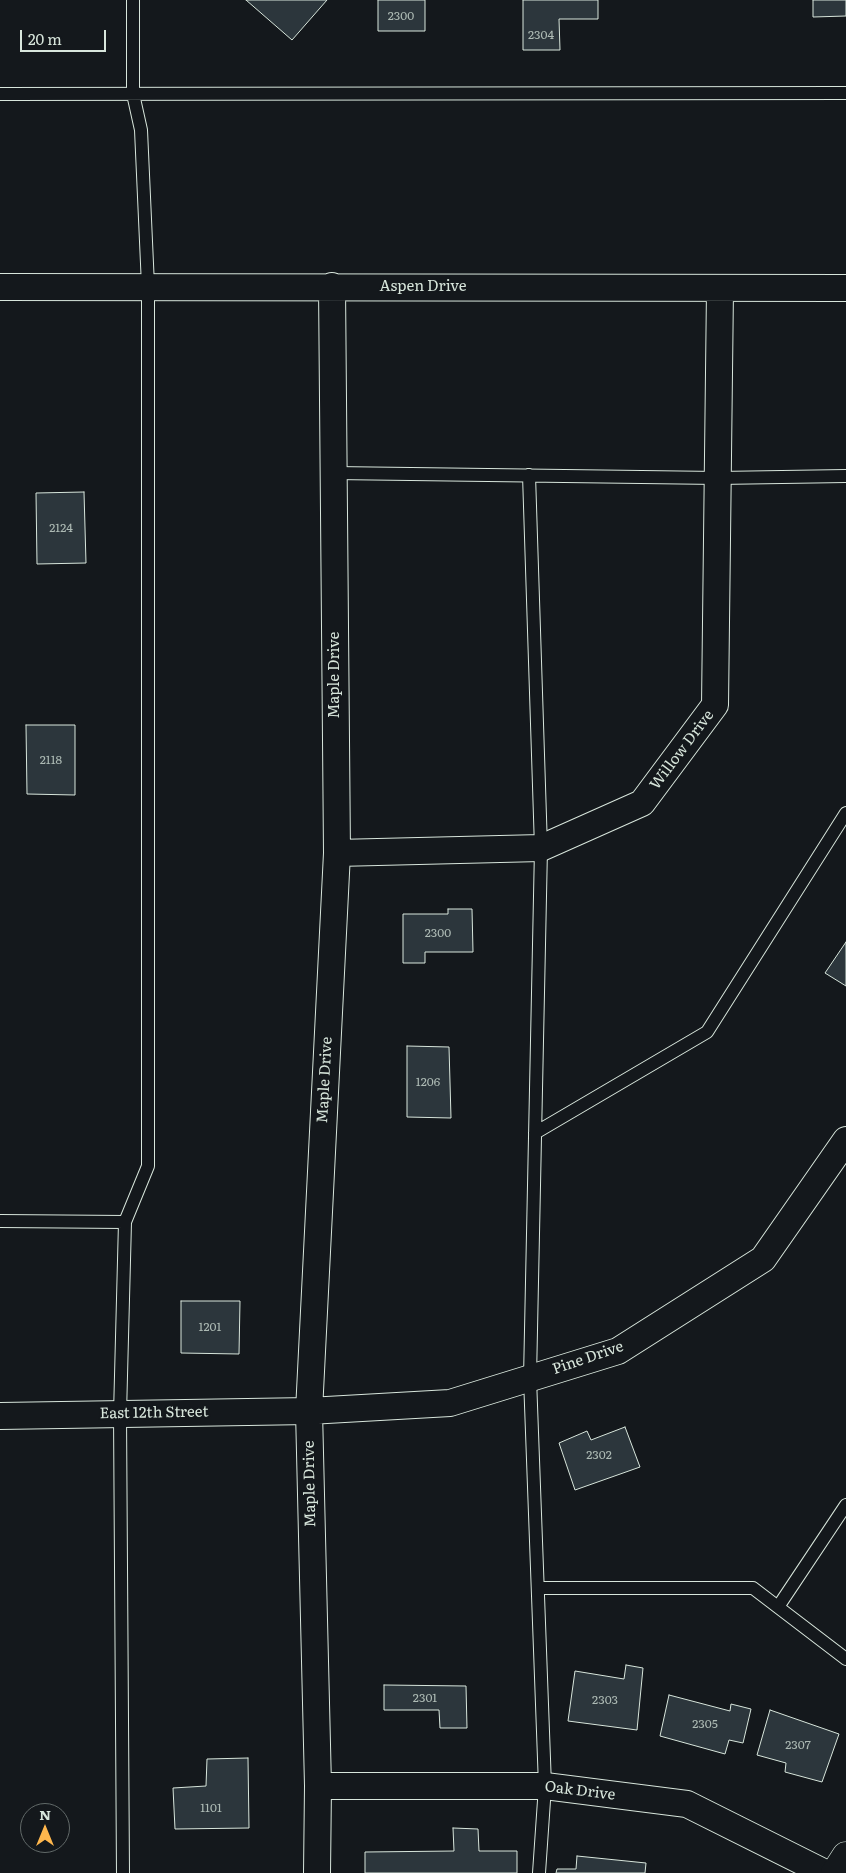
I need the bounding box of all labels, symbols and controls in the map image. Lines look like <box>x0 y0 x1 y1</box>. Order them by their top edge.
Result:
house number: 2300 <box>388 9 414 23</box>
scale bar <box>22 20 109 52</box>
text: 20 m <box>28 27 62 50</box>
house number: 2304 <box>528 28 554 42</box>
street label: Aspen Drive <box>379 278 467 296</box>
house number: 2124 <box>49 521 73 535</box>
street label: Maple Drive <box>326 632 344 718</box>
street label: Willow Drive <box>646 707 718 793</box>
house number: 2118 <box>40 753 62 767</box>
house number: 2300 <box>425 926 451 940</box>
street label: Maple Drive <box>314 1036 336 1124</box>
house number: 1206 <box>416 1075 440 1089</box>
house number: 1201 <box>199 1320 221 1334</box>
street label: Pine Drive <box>550 1337 626 1379</box>
street label: East 12th Street <box>99 1403 209 1423</box>
street label: Maple Drive <box>300 1440 320 1528</box>
house number: 2302 <box>586 1448 612 1462</box>
house number: 2301 <box>413 1691 437 1705</box>
house number: 2303 <box>592 1693 618 1707</box>
house number: 2305 <box>692 1717 718 1731</box>
house number: 2307 <box>785 1738 811 1752</box>
street label: Oak Drive <box>544 1778 616 1804</box>
house number: 1101 <box>200 1801 222 1815</box>
north arrow <box>20 1803 70 1853</box>
text: N <box>39 1804 51 1824</box>

